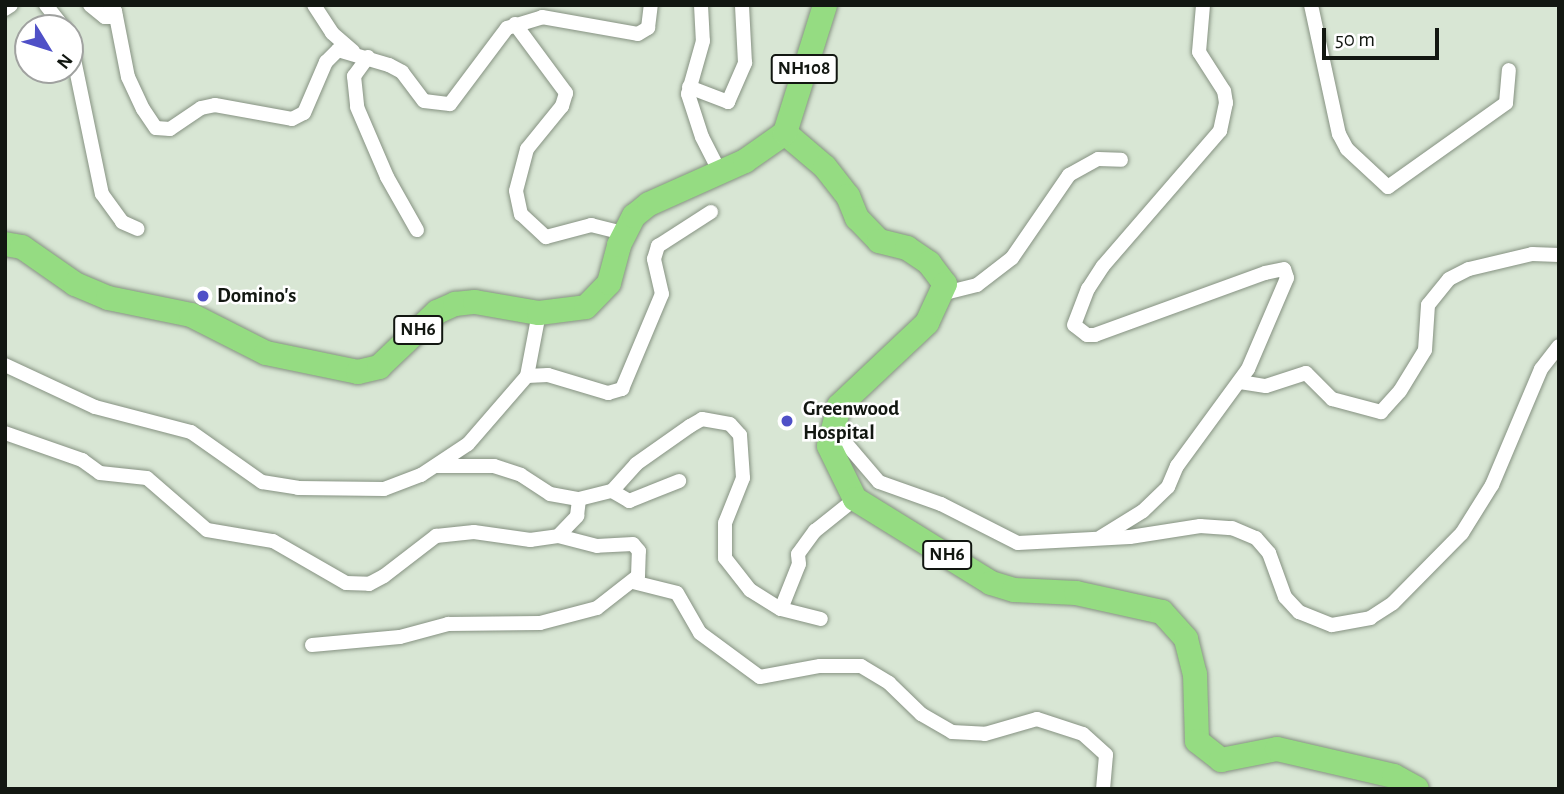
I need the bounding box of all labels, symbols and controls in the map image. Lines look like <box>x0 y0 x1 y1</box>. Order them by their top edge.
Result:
north arrow <box>14 14 84 84</box>
scale bar <box>1326 14 1443 58</box>
text: 50 m <box>1335 29 1375 50</box>
text: N <box>53 50 76 72</box>
road number: NH108 <box>769 54 839 85</box>
place label: Domino's <box>217 283 296 309</box>
marker: Domino's <box>195 288 211 304</box>
road number: NH6 <box>392 314 444 346</box>
place label: Greenwood Hospital <box>803 396 899 446</box>
marker: Greenwood Hospital <box>777 411 797 431</box>
road number: NH6 <box>921 540 973 570</box>

